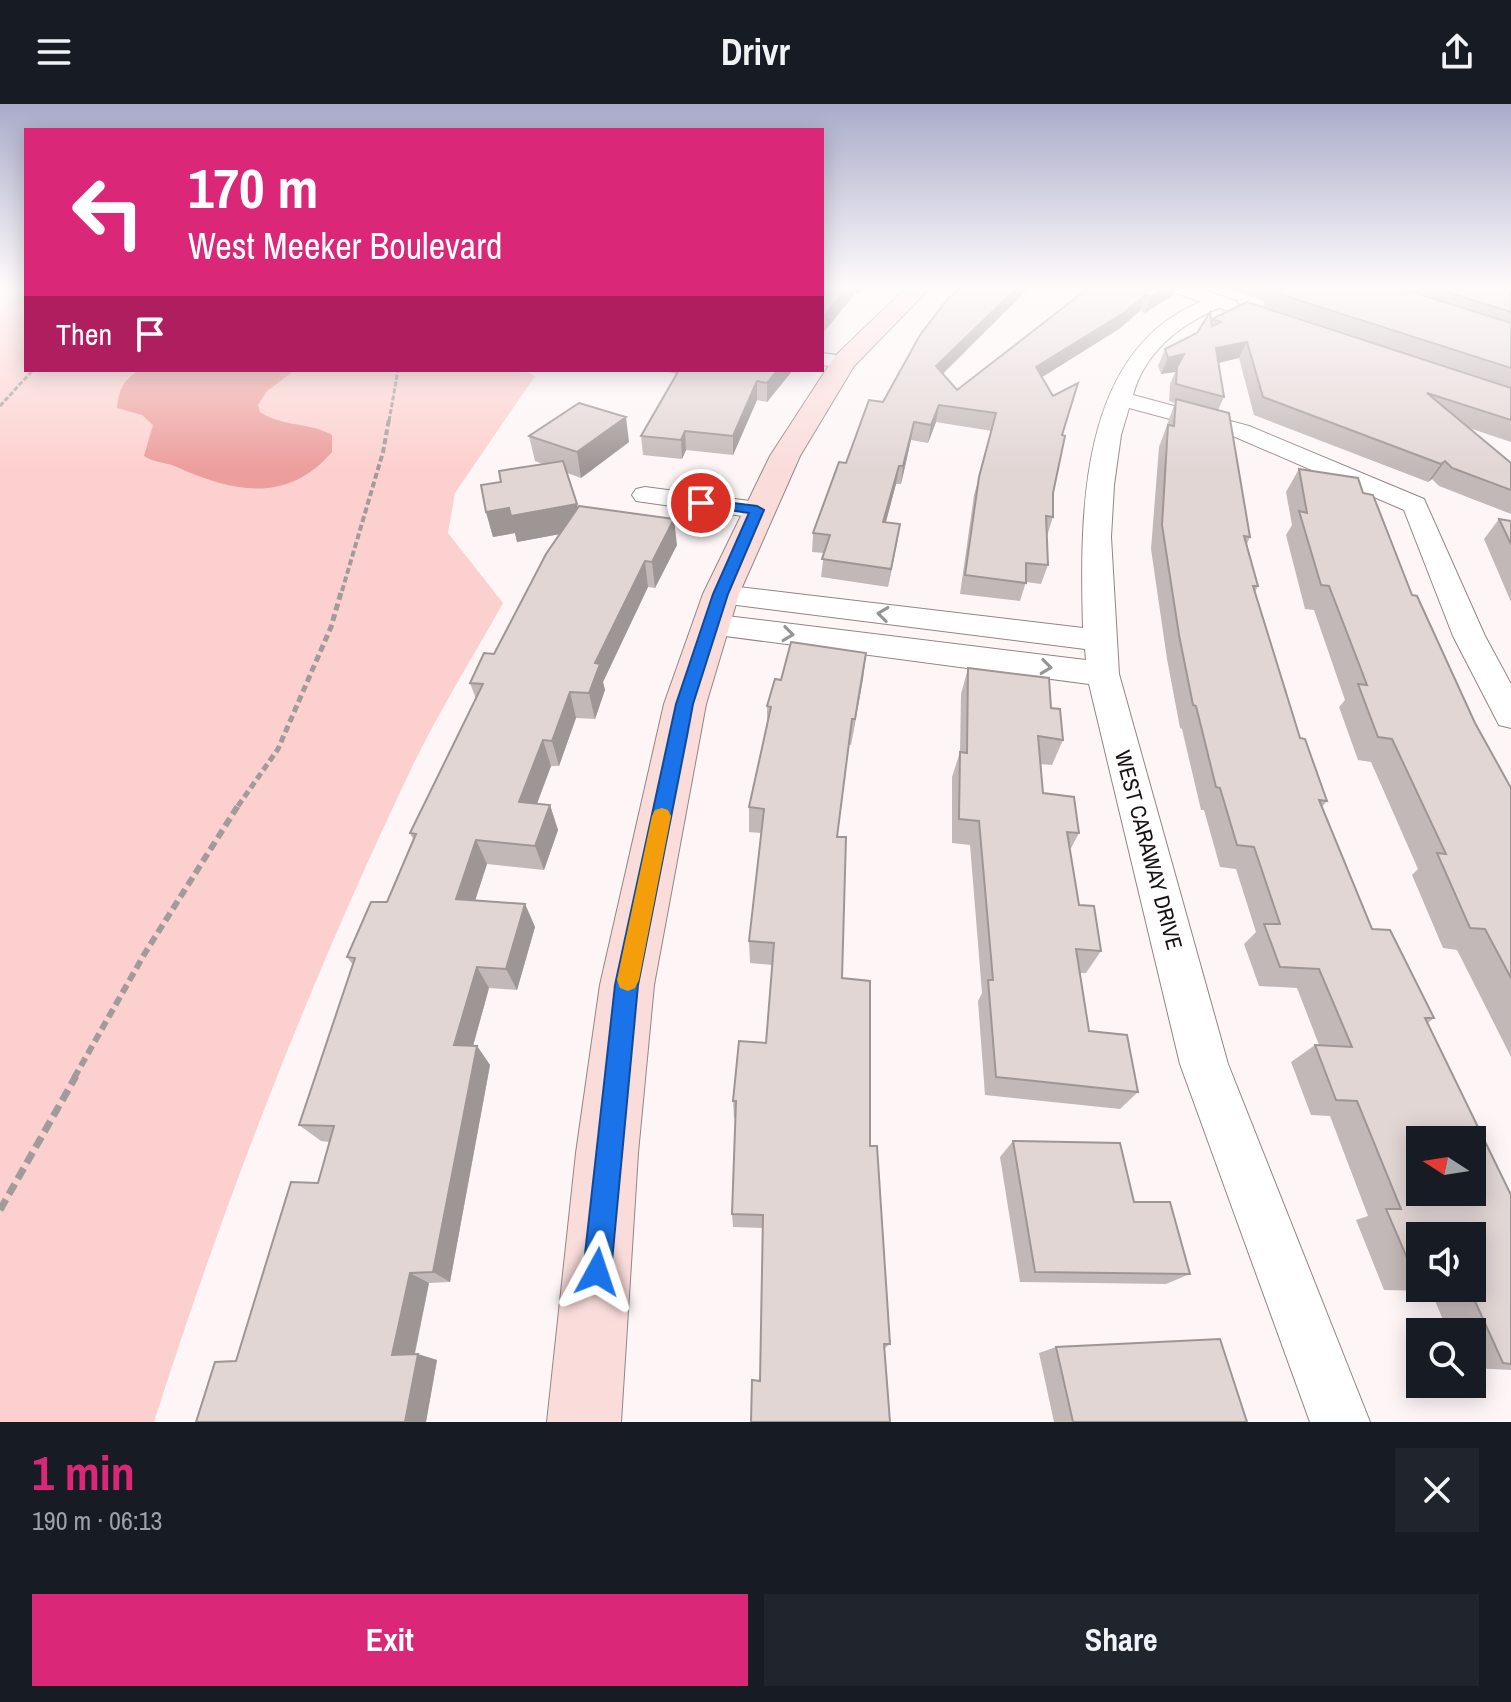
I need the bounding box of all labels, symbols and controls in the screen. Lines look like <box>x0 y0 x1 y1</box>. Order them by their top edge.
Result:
text: Drivr <box>721 28 790 76</box>
icon: menu <box>32 30 76 74</box>
icon: share <box>1435 30 1479 74</box>
text: 170 m <box>188 150 318 225</box>
icon: left <box>56 160 160 264</box>
text: West Meeker Boulevard <box>188 222 503 270</box>
icon: arrive <box>128 312 172 356</box>
text: Then <box>56 314 112 354</box>
pin <box>667 469 735 537</box>
icon: arrive <box>679 481 723 525</box>
one-way arrow <box>876 605 889 622</box>
one-way arrow <box>781 625 795 642</box>
one-way arrow <box>1039 658 1053 675</box>
street label: WEST CARAWAY DRIVE <box>1108 747 1190 953</box>
north arrow <box>1406 1126 1486 1206</box>
map controls <box>1406 1126 1486 1398</box>
button: sound <box>1406 1222 1486 1302</box>
position arrow <box>555 1230 639 1314</box>
button: search <box>1406 1318 1486 1398</box>
text: 1 min <box>32 1440 135 1505</box>
button: close <box>1395 1448 1479 1532</box>
text: 190 m · 06:13 <box>32 1503 162 1538</box>
button: Exit <box>32 1594 748 1686</box>
button: Share <box>764 1594 1479 1686</box>

